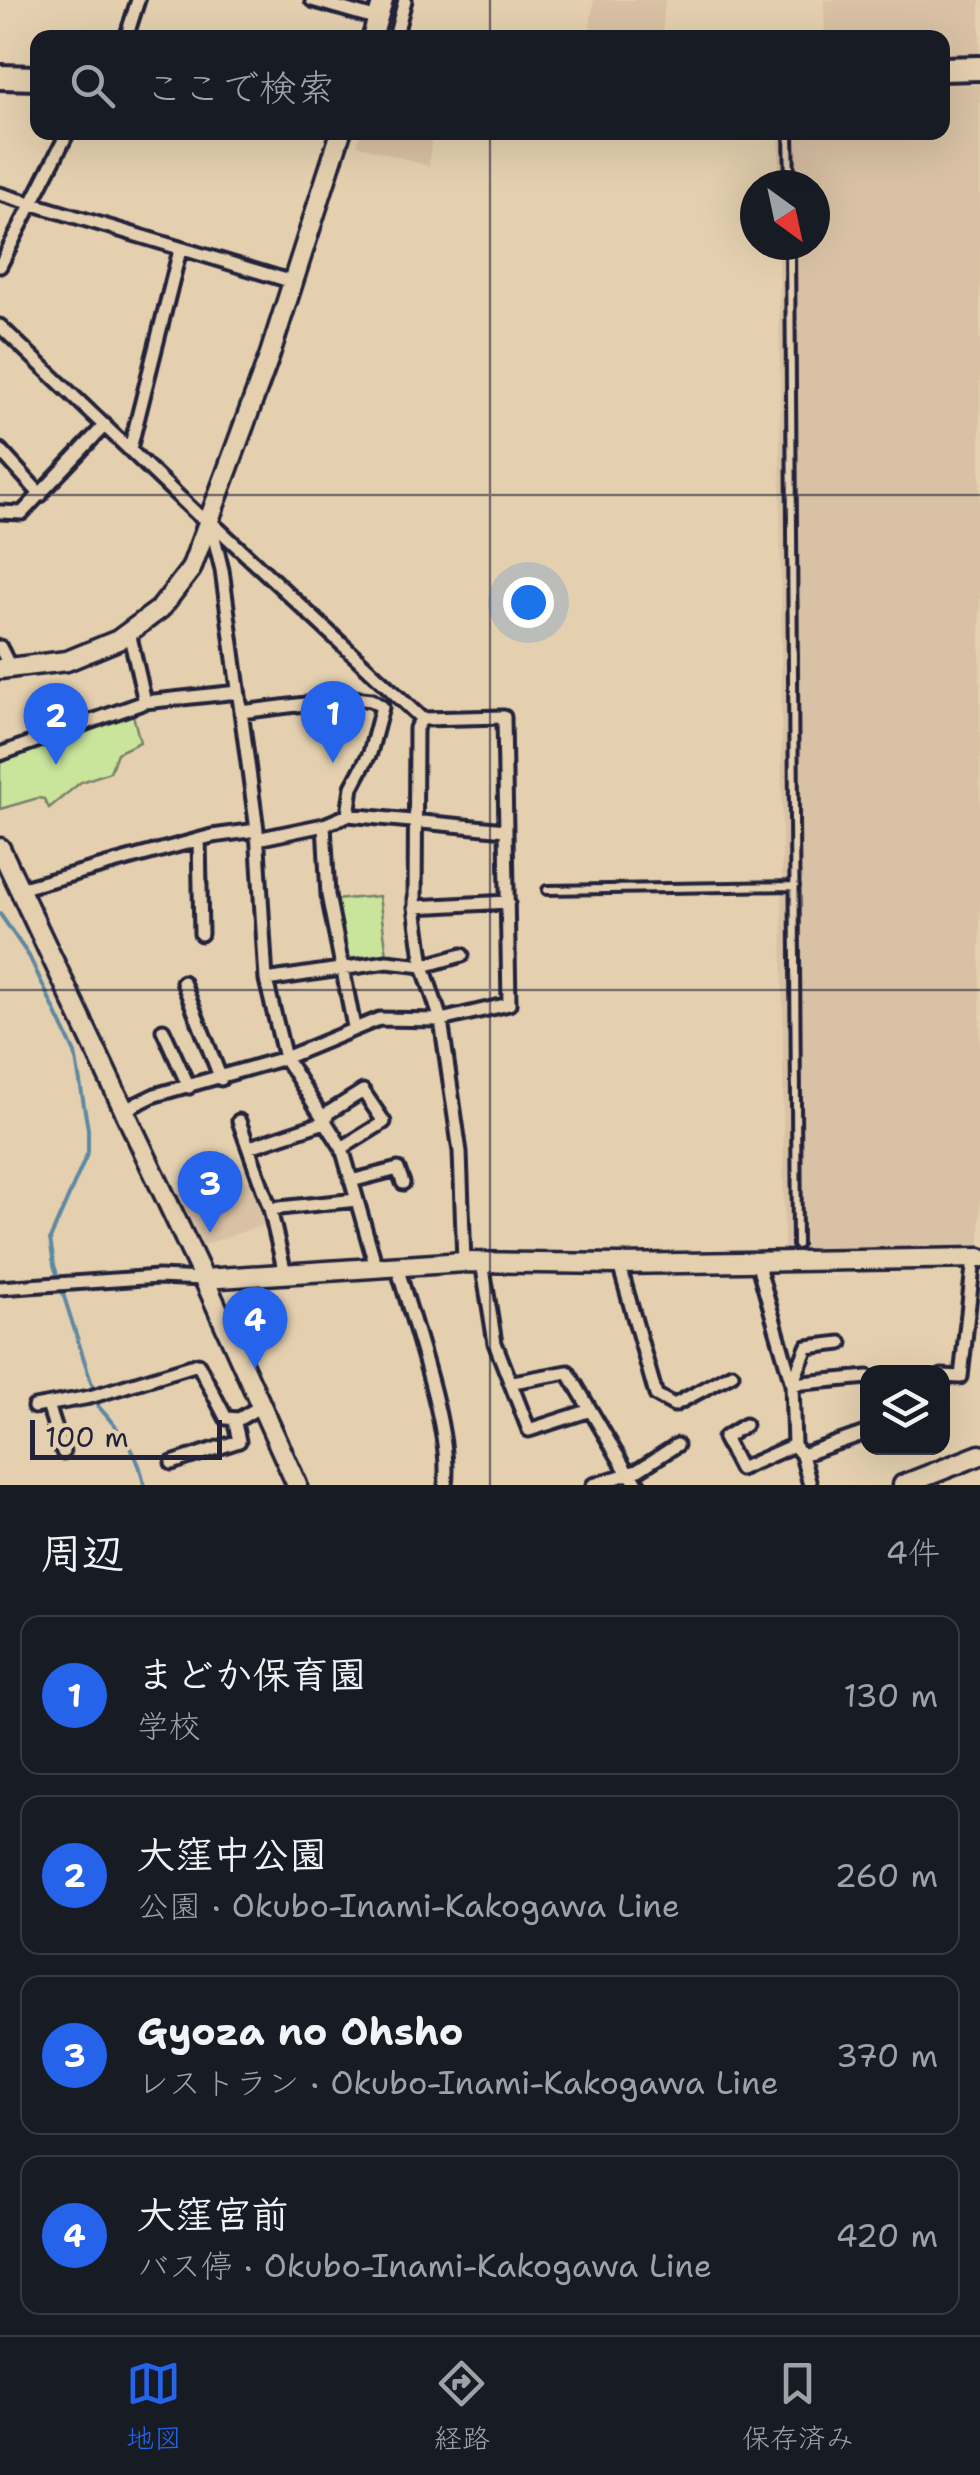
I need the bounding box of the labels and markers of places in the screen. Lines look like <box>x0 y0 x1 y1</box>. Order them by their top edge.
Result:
pin: 1 <box>300 680 366 763</box>
pin: 2 <box>23 682 88 765</box>
pin: 3 <box>178 1150 242 1233</box>
pin: 4 <box>222 1286 288 1369</box>

